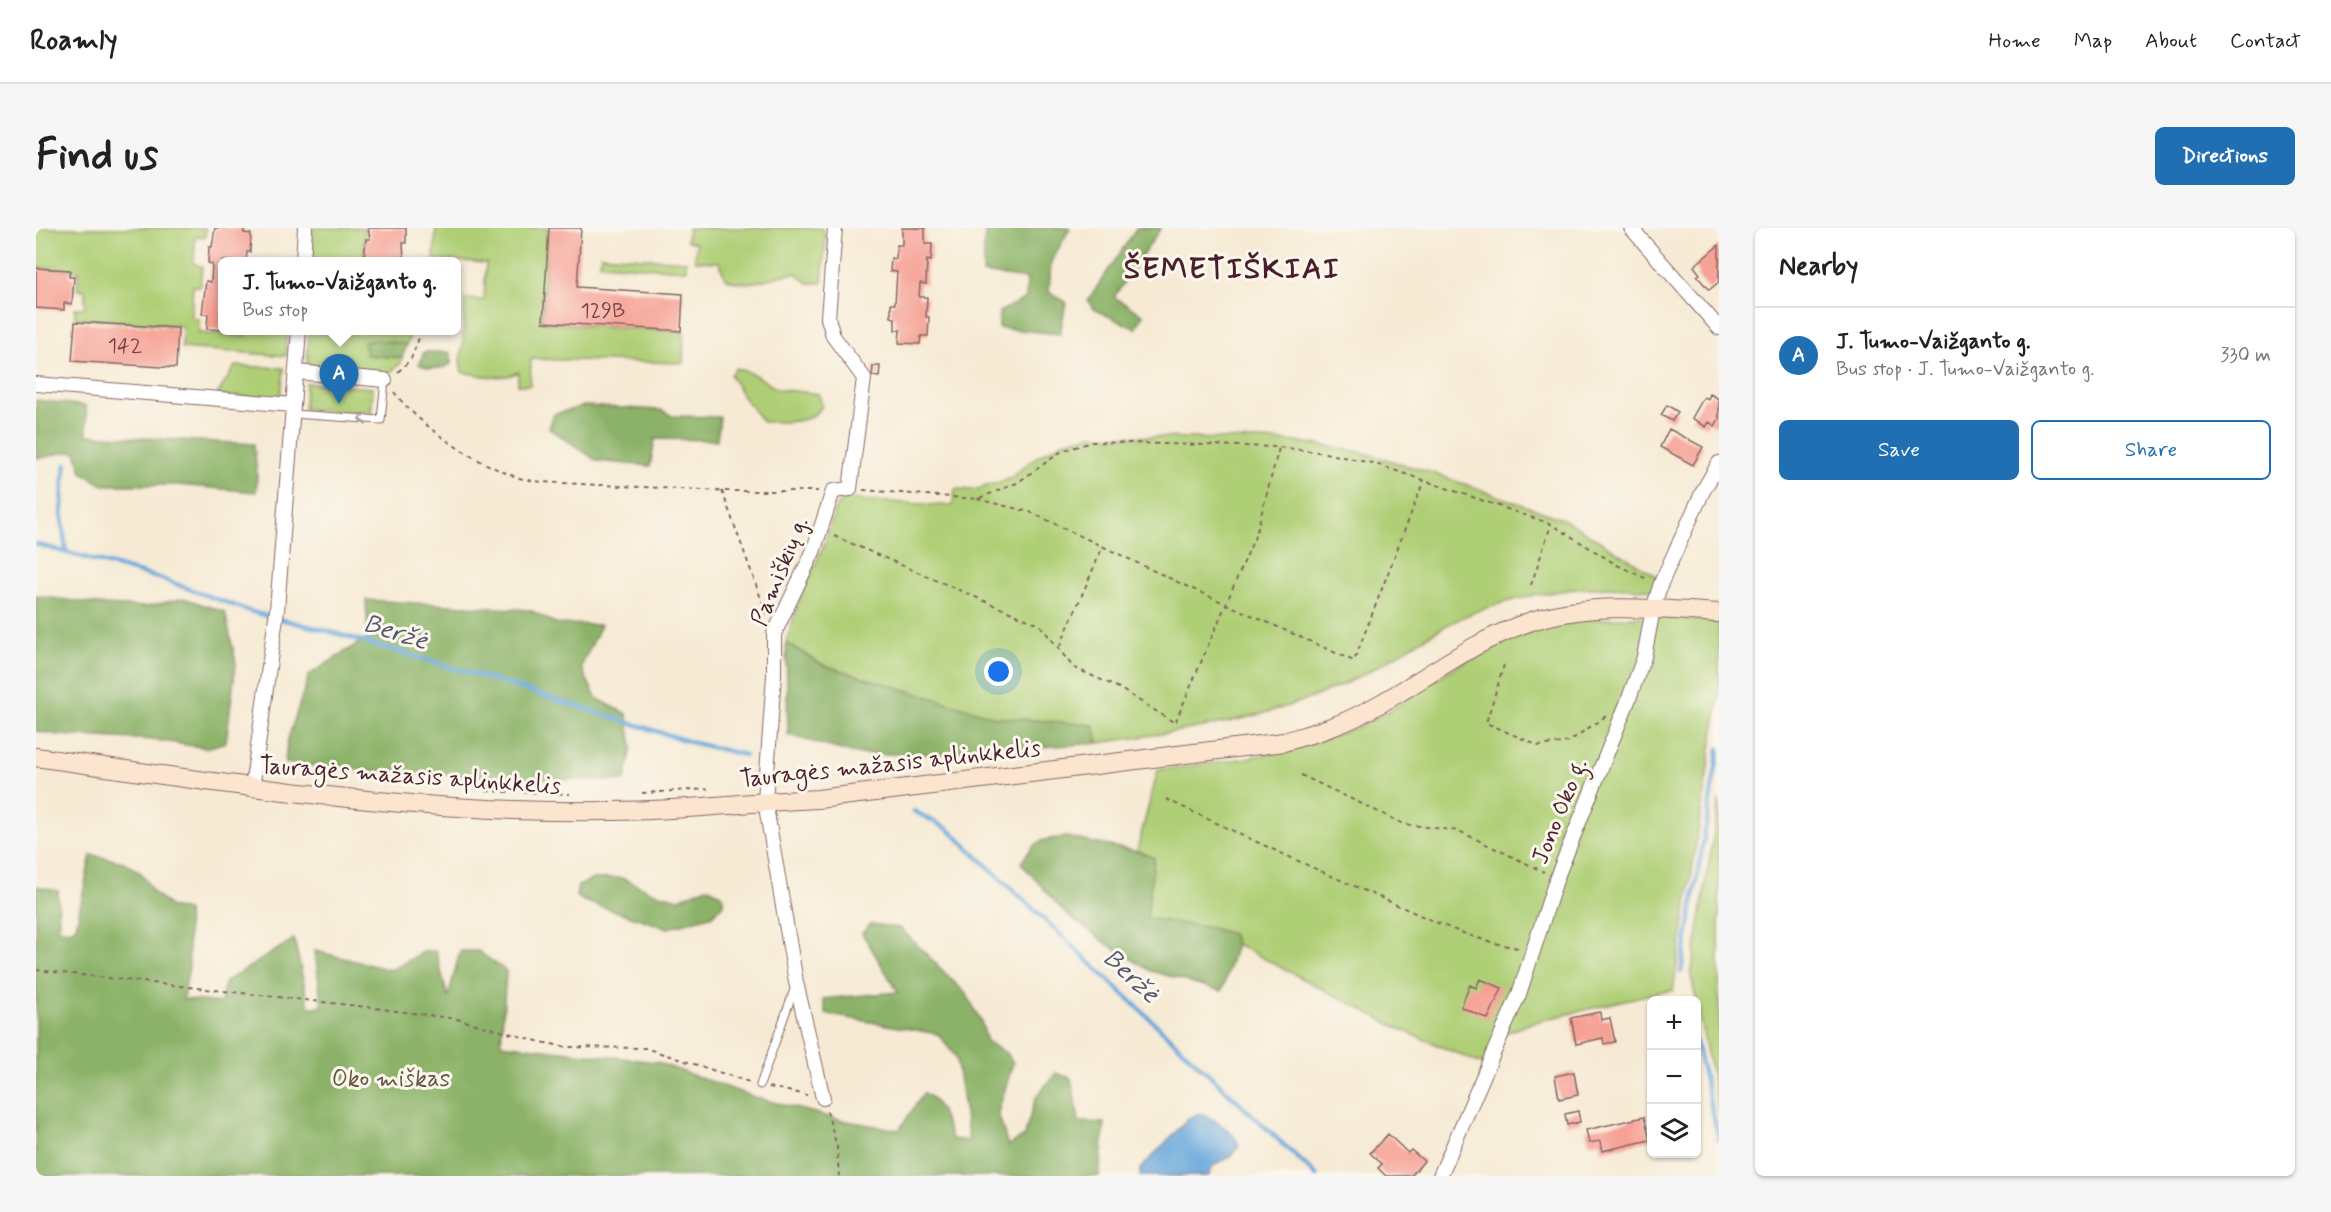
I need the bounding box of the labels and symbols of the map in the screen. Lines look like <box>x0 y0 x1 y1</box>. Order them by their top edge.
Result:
district label: ŠEMETIŠKIAI <box>1124 250 1340 289</box>
house number: 129B <box>581 297 625 325</box>
house number: 142 <box>108 332 142 360</box>
pin: A <box>320 354 358 404</box>
one-way arrow <box>359 413 368 426</box>
street label: Pamiškių g. <box>744 512 816 631</box>
water label: Beržė <box>359 607 433 659</box>
your location <box>984 657 1013 686</box>
street label: Tauragės mažasis aplinkkelis <box>738 733 1043 798</box>
street label: Tauragės mažasis aplinkkelis <box>258 750 562 805</box>
street label: Jono Oko g. <box>1525 754 1598 870</box>
water label: Beržė <box>1095 942 1167 1012</box>
park label: Oko miškas <box>332 1064 451 1095</box>

